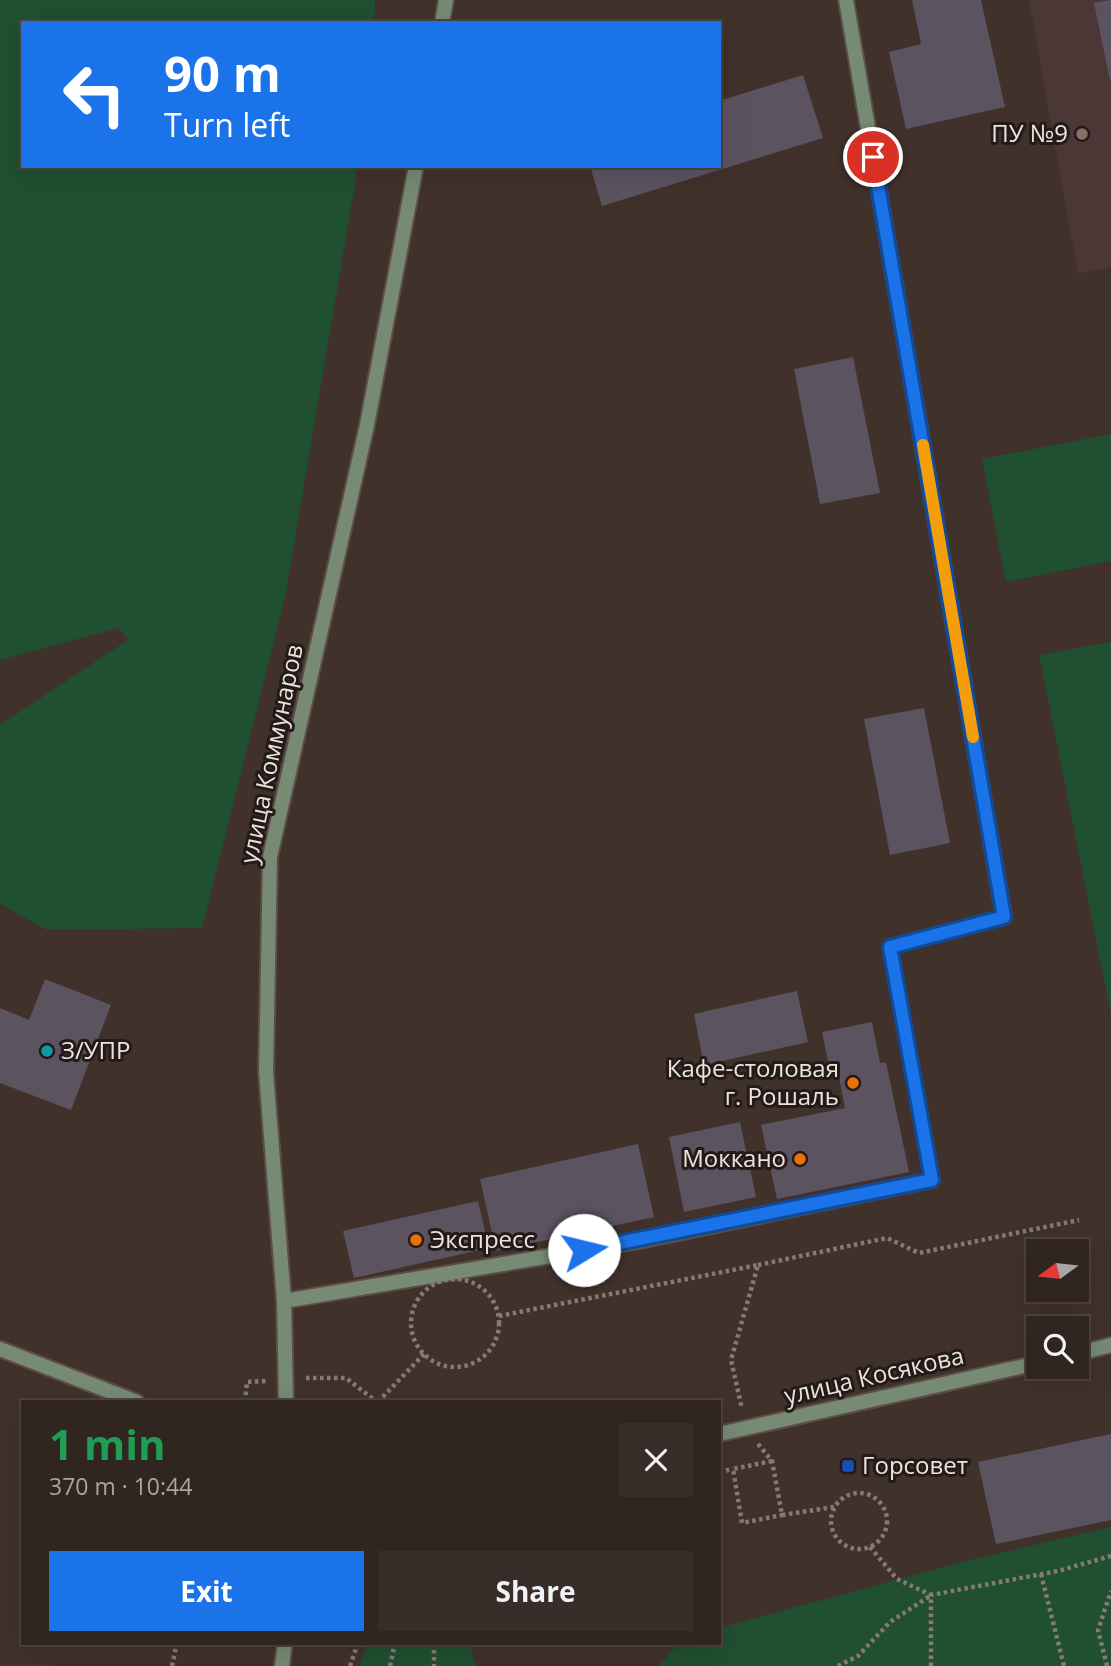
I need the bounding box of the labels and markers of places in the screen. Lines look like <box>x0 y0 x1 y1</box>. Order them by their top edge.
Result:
place label: ПУ №9 <box>991 116 1068 149</box>
marker: ПУ №9 <box>1074 126 1090 142</box>
pin <box>843 127 903 187</box>
place label: З/УПР <box>61 1033 131 1066</box>
marker: З/УПР <box>39 1043 55 1059</box>
place label: Кафе-столовая г. Рошаль <box>667 1051 839 1112</box>
marker: Кафе-столовая г. Рошаль <box>845 1075 861 1091</box>
place label: Моккано <box>682 1141 786 1174</box>
marker: Моккано <box>792 1151 808 1167</box>
place label: Экспресс <box>430 1222 535 1255</box>
marker: Экспресс <box>408 1232 424 1248</box>
place label: Горсовет <box>862 1448 968 1481</box>
marker: Горсовет <box>840 1458 856 1474</box>

